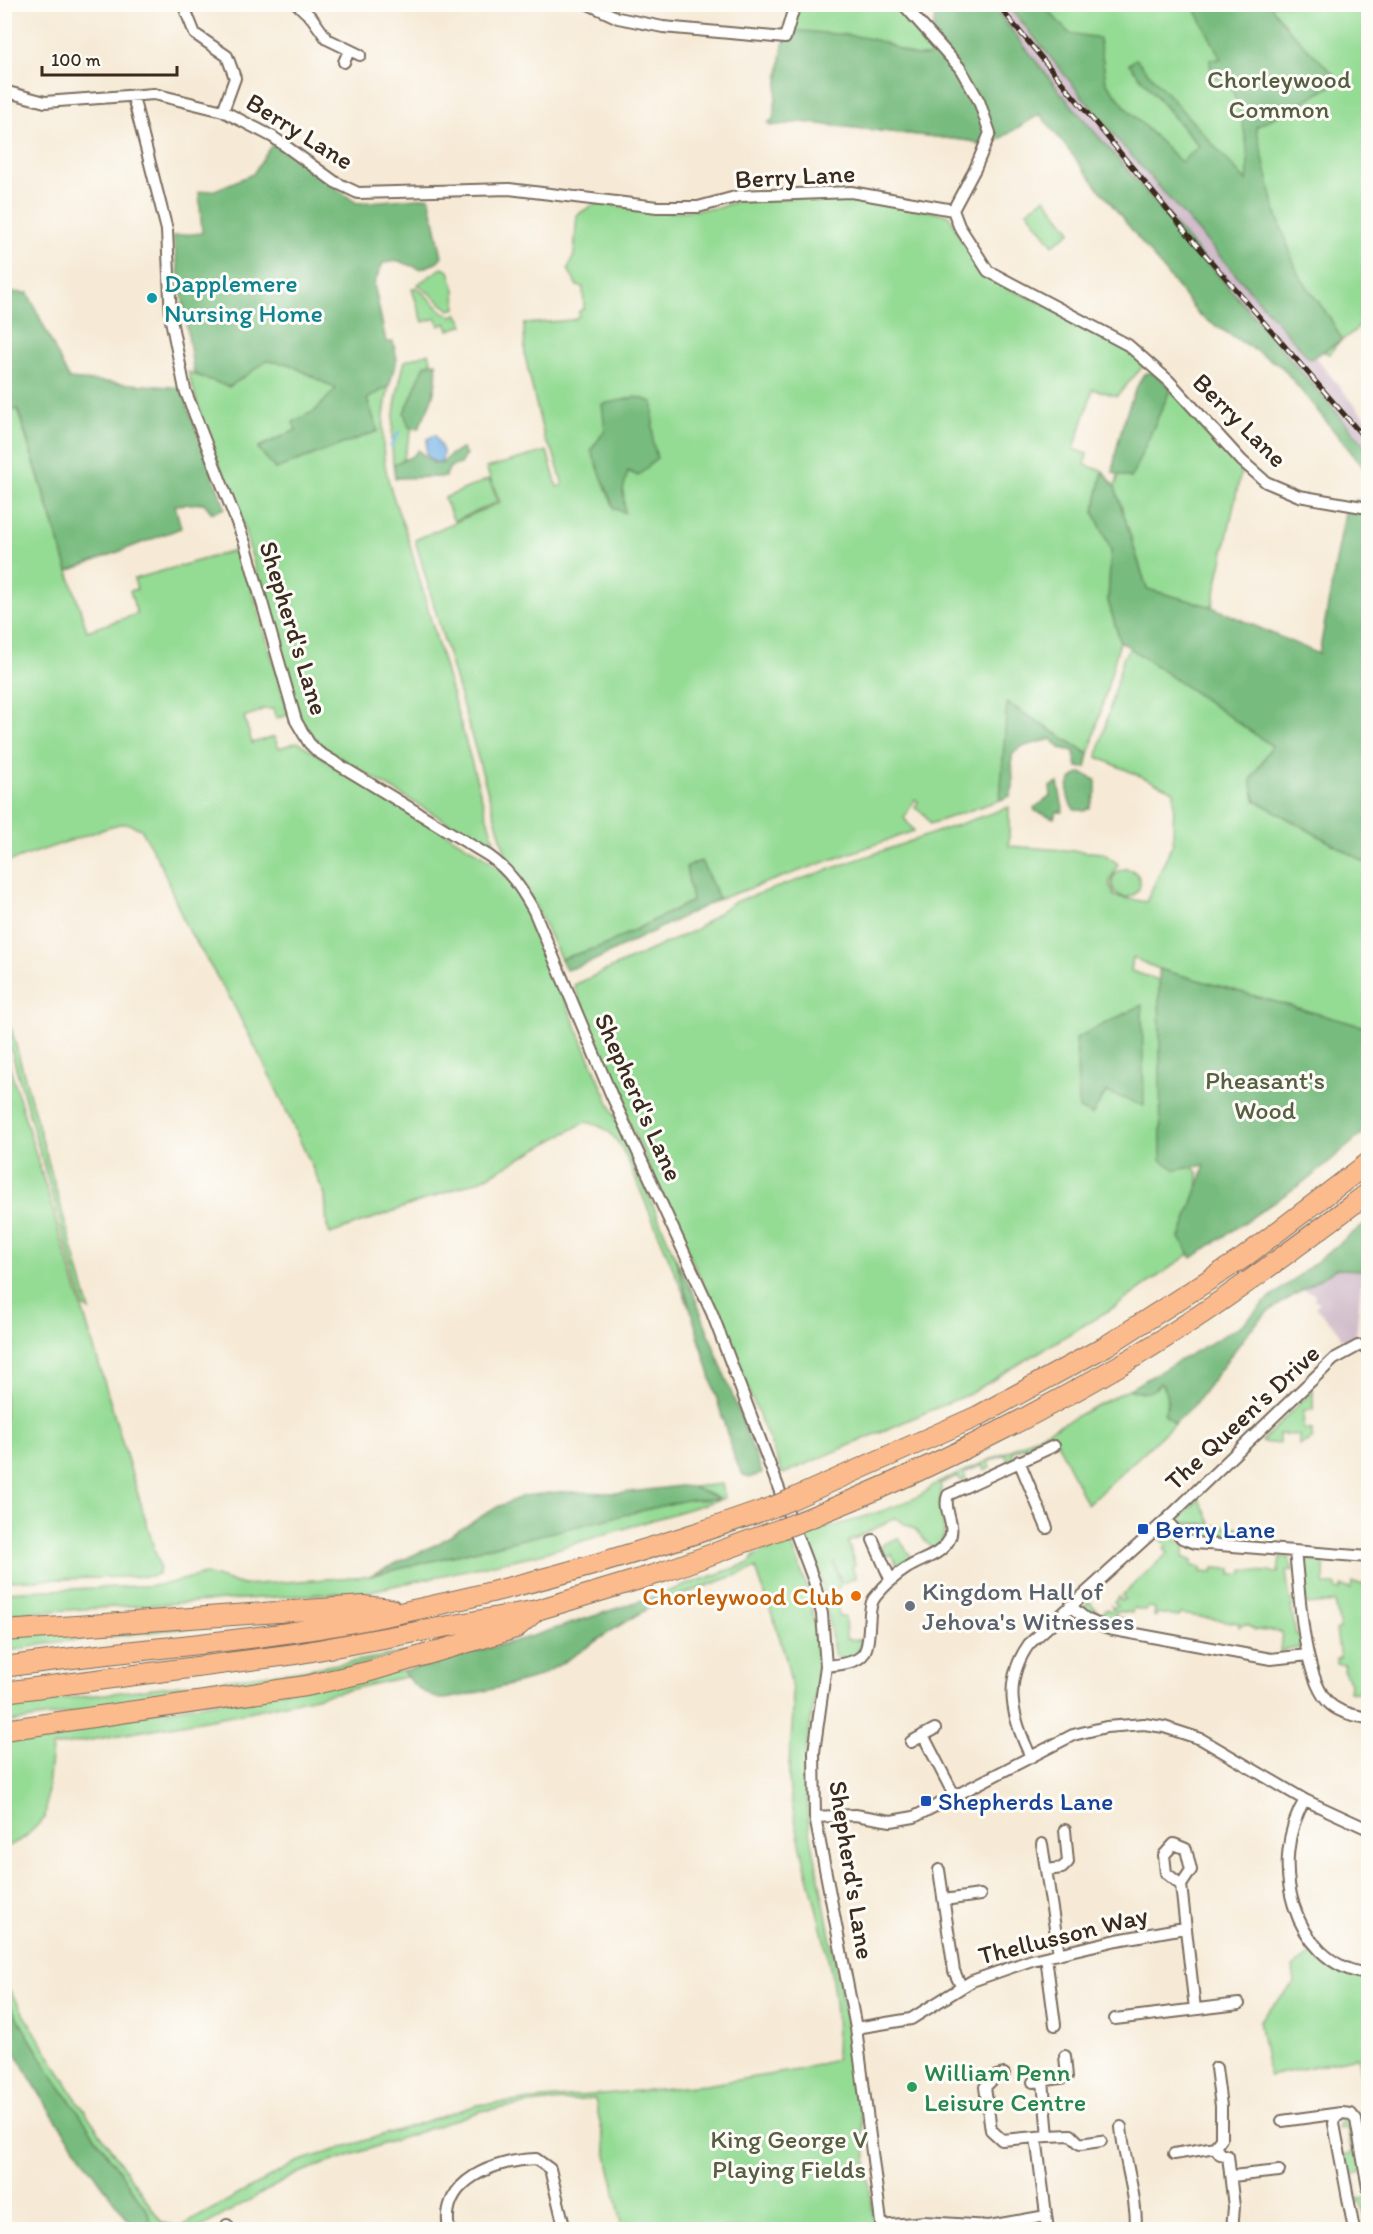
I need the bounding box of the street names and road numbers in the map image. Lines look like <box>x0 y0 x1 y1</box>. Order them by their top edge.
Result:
street label: Berry Lane <box>240 85 360 177</box>
street label: Berry Lane <box>734 157 856 195</box>
street label: Berry Lane <box>1186 366 1294 474</box>
street label: Shepherd's Lane <box>252 537 336 719</box>
street label: Shepherd's Lane <box>588 1008 690 1186</box>
street label: The Queen's Drive <box>1158 1337 1326 1497</box>
street label: Shepherd's Lane <box>822 1778 882 1962</box>
street label: Thellusson Way <box>975 1898 1151 1972</box>

